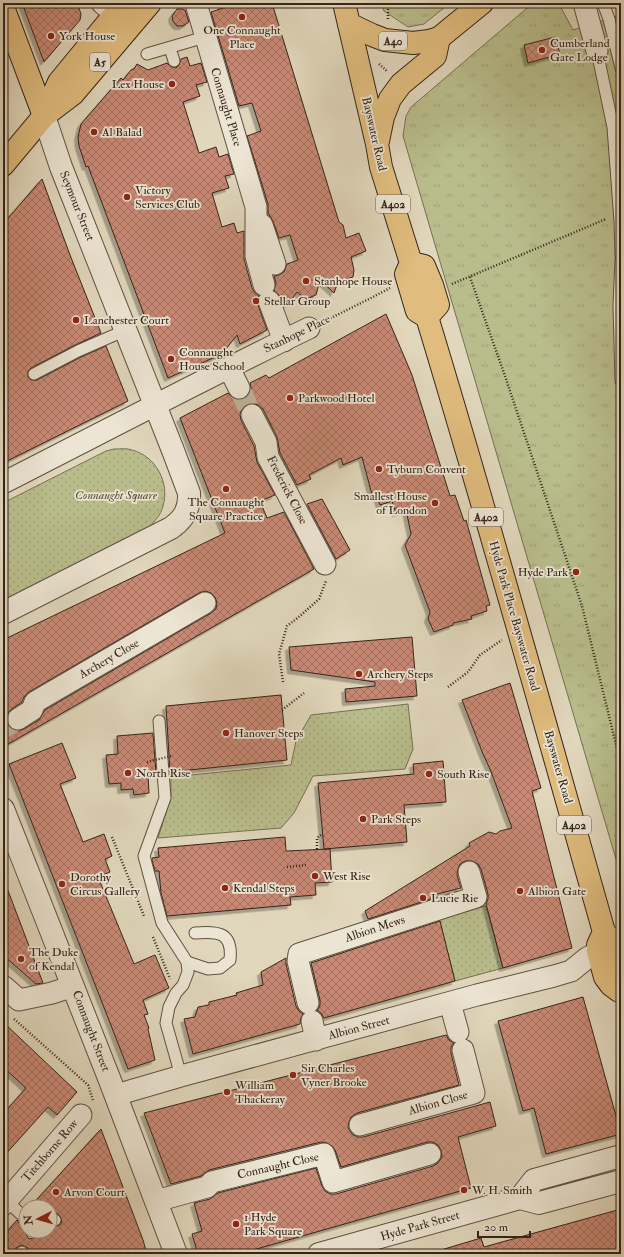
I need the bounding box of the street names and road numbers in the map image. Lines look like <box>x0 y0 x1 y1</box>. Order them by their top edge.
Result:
road number: A40 <box>379 32 407 50</box>
road number: A5 <box>90 53 110 71</box>
street label: Connaught Place <box>207 66 245 148</box>
street label: Bayswater Road <box>358 96 390 172</box>
street label: Seymour Street <box>56 169 98 243</box>
road number: A402 <box>376 195 410 213</box>
street label: Stanhope Place <box>261 311 333 357</box>
street label: Frederick Close <box>263 453 311 527</box>
road number: A402 <box>469 508 503 526</box>
street label: Hyde Park Place Bayswater Road <box>485 539 543 693</box>
street label: Archery Close <box>75 636 142 683</box>
street label: Bayswater Road <box>540 729 576 805</box>
road number: A402 <box>557 816 591 834</box>
street label: Albion Mews <box>342 912 407 946</box>
street label: Connaught Street <box>69 988 113 1074</box>
street label: Albion Street <box>326 1013 391 1044</box>
street label: Albion Close <box>406 1087 469 1119</box>
street label: Titchborne Row <box>19 1116 82 1185</box>
street label: Connaught Close <box>236 1149 320 1183</box>
street label: Hyde Park Street <box>379 1208 461 1244</box>

